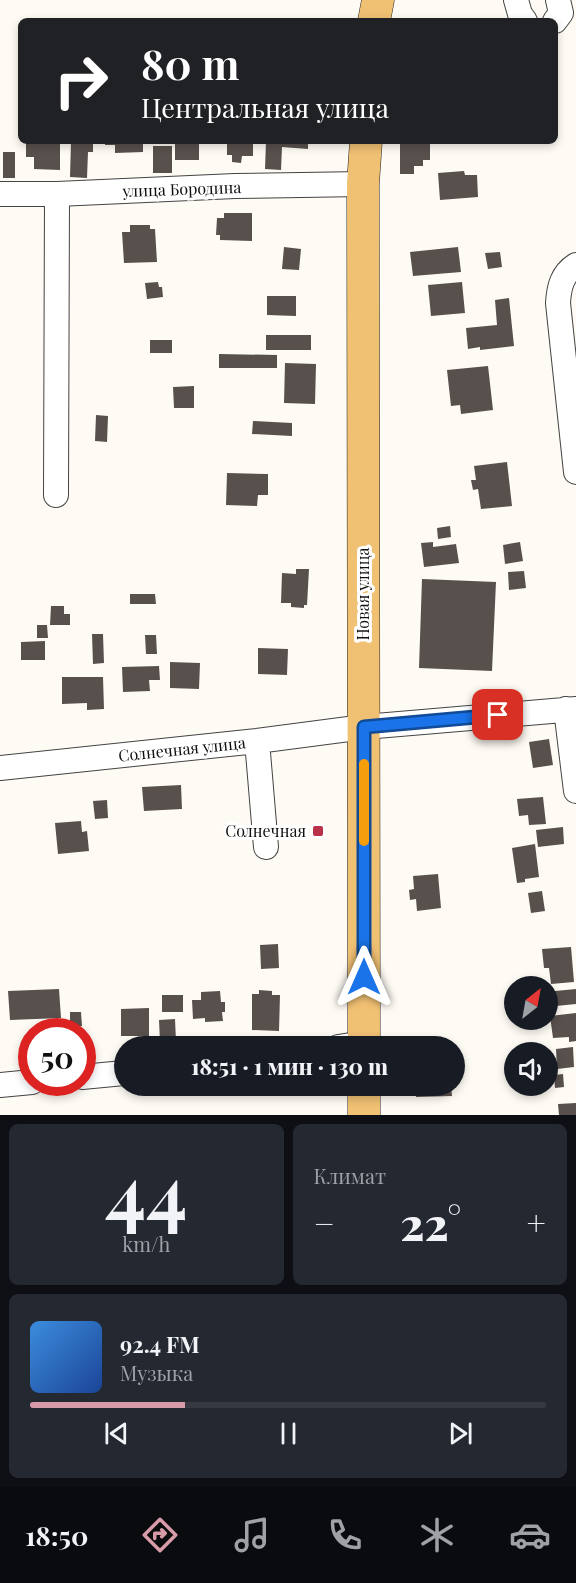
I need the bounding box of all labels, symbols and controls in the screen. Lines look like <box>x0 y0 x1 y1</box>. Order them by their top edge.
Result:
text: 80 m <box>141 35 239 91</box>
icon: right <box>42 42 120 120</box>
text: Центральная улица <box>141 89 389 125</box>
street label: улица Бородина <box>121 176 242 201</box>
street label: Новая улица <box>352 547 373 641</box>
pin <box>472 689 523 740</box>
icon: arrive <box>481 698 514 731</box>
street label: Солнечная улица <box>117 731 247 766</box>
place label: Солнечная <box>225 820 306 841</box>
marker: Солнечная <box>311 824 325 838</box>
position arrow <box>332 945 396 1009</box>
north arrow <box>504 976 558 1030</box>
map controls <box>504 976 558 1096</box>
speed limit sign: 50 <box>18 1018 96 1096</box>
button: sound <box>504 1042 558 1096</box>
text: 18:51 · 1 мин · 130 m <box>191 1051 388 1081</box>
text: 44 <box>105 1139 187 1243</box>
text: Климат <box>314 1162 386 1189</box>
text: 22° <box>400 1192 461 1252</box>
text: − <box>314 1200 335 1244</box>
text: + <box>527 1200 546 1244</box>
text: km/h <box>122 1230 170 1257</box>
text: 92.4 FM <box>120 1329 200 1359</box>
text: Музыка <box>120 1359 193 1386</box>
icon: previous <box>100 1417 133 1450</box>
icon: pause <box>272 1417 305 1450</box>
icon: next <box>444 1417 477 1450</box>
icon: directions <box>139 1514 181 1556</box>
icon: music <box>231 1514 273 1556</box>
icon: phone <box>324 1514 366 1556</box>
icon: climate <box>416 1514 458 1556</box>
icon: car <box>509 1514 551 1556</box>
text: 18:50 <box>25 1517 88 1553</box>

